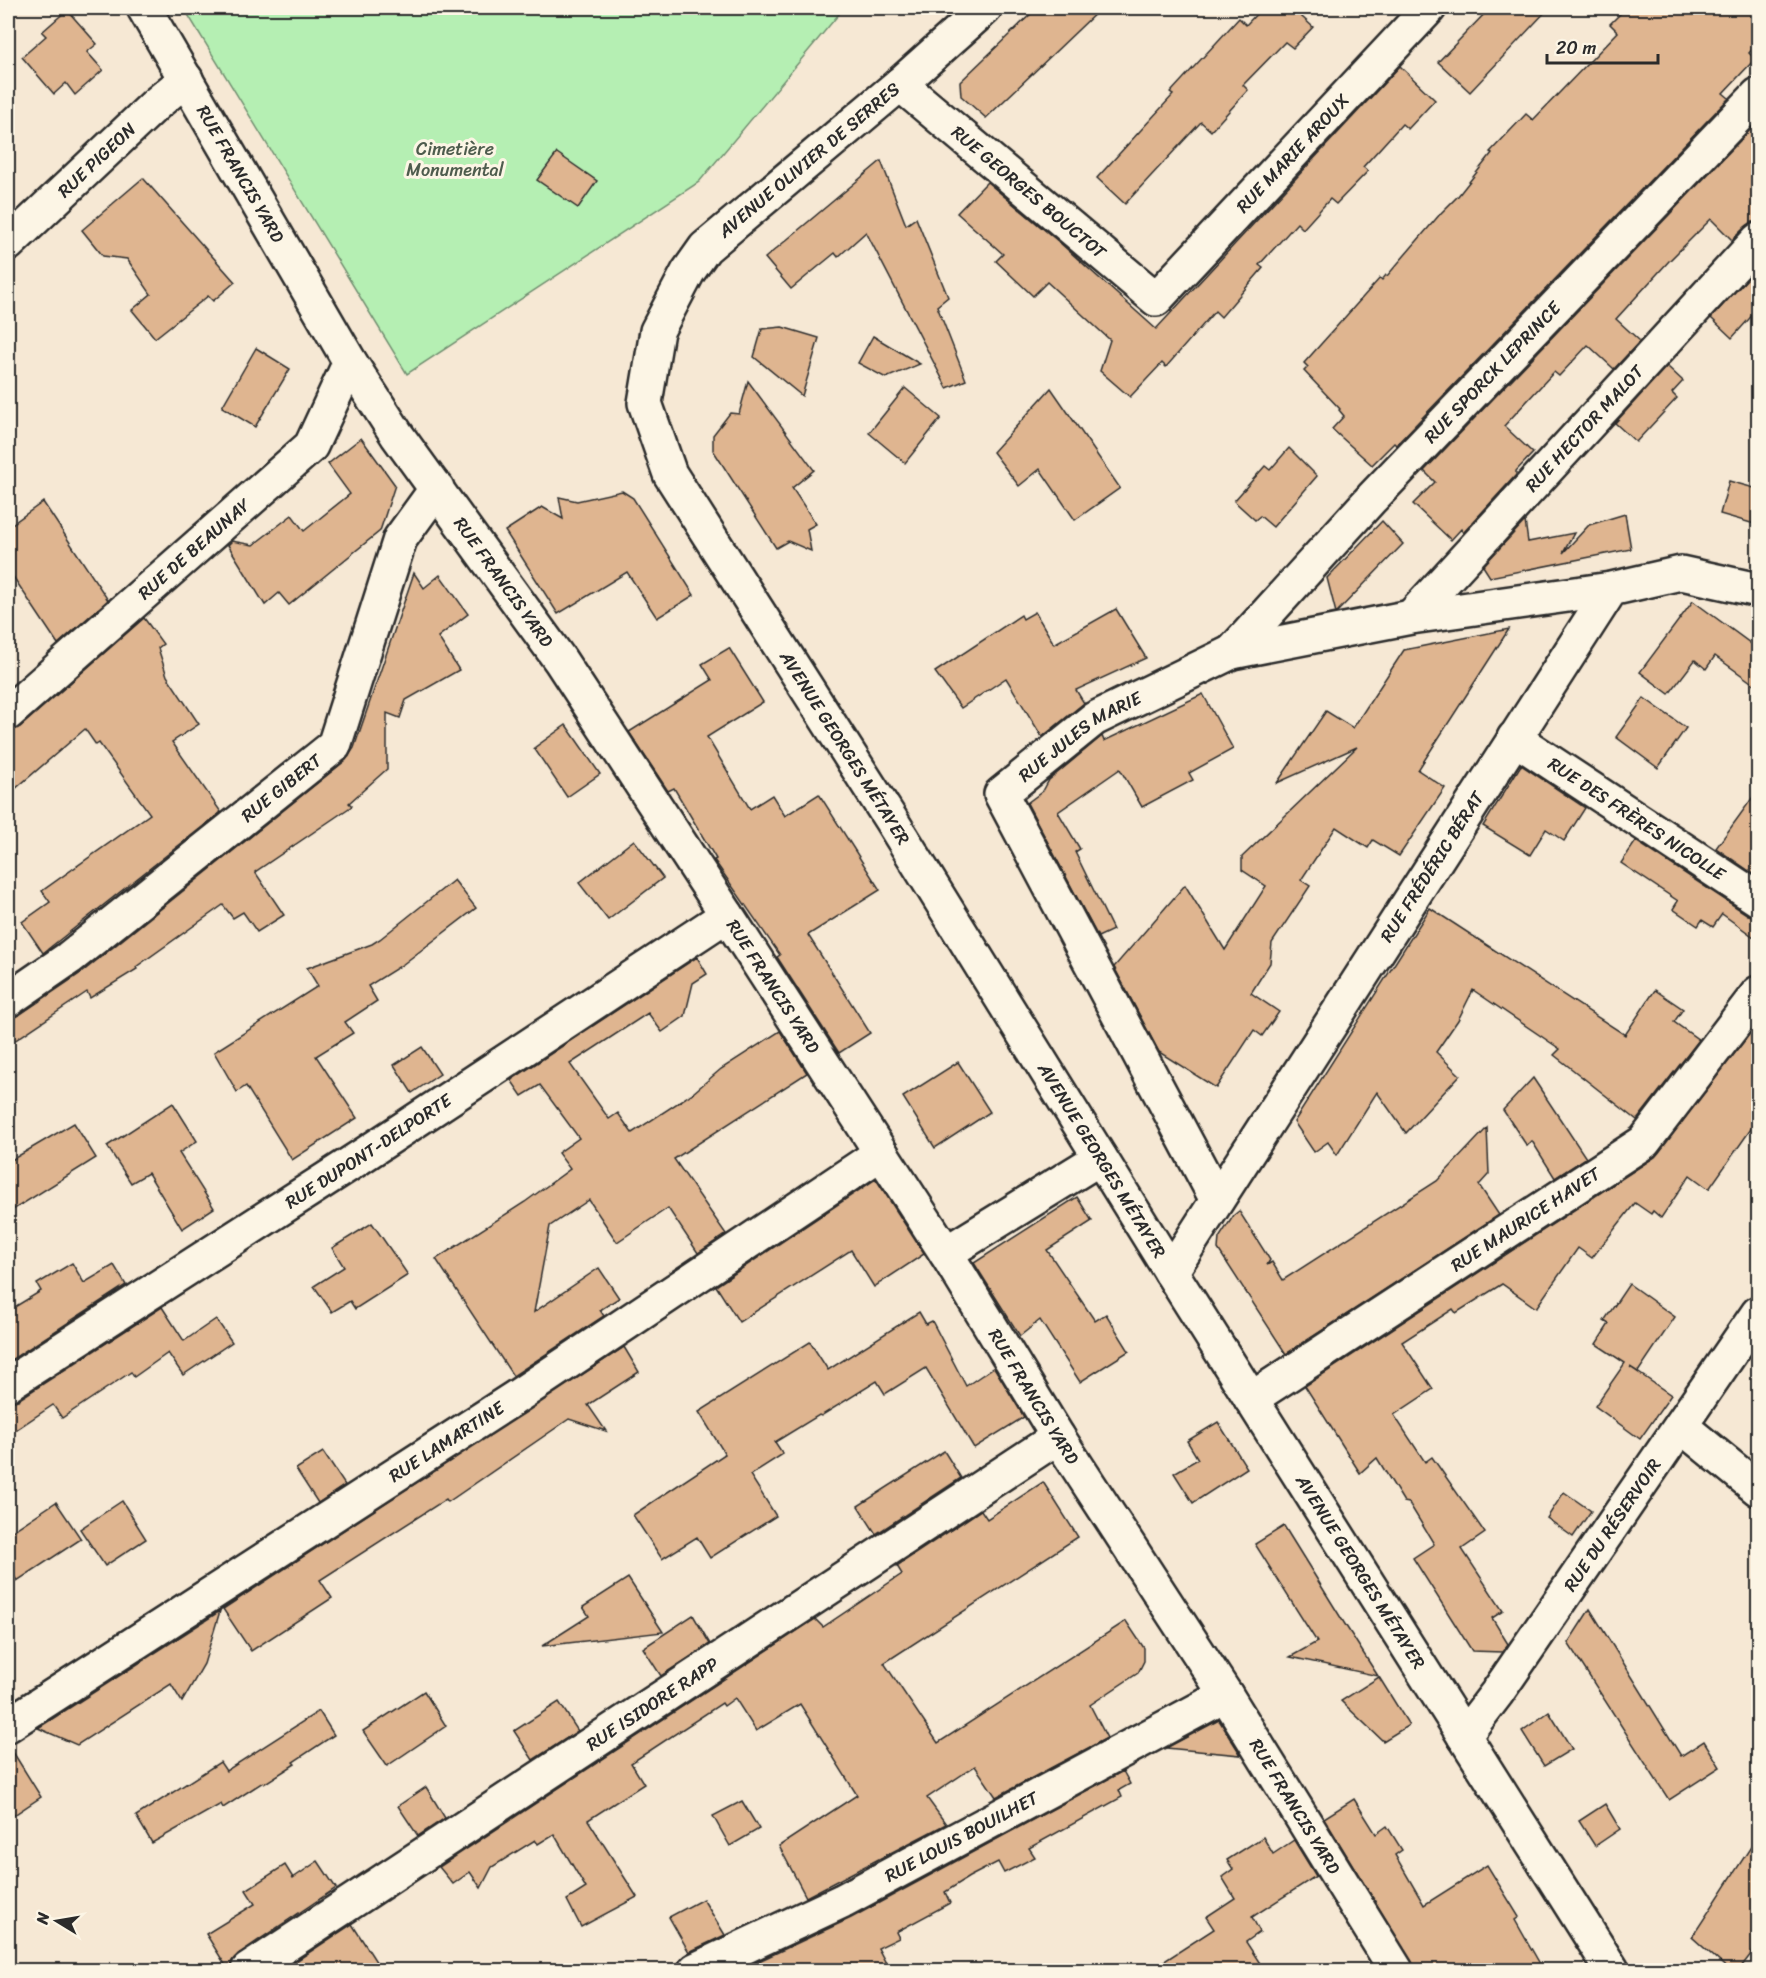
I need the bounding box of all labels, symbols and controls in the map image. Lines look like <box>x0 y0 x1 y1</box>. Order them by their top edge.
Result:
scale bar <box>1547 27 1658 65</box>
text: 20 m <box>1556 32 1596 64</box>
street label: AVENUE OLIVIER DE SERRES <box>710 74 907 247</box>
street label: RUE MARIE AROUX <box>1228 86 1357 221</box>
street label: RUE FRANCIS YARD <box>188 99 294 249</box>
street label: RUE PIGEON <box>50 114 144 206</box>
street label: RUE GEORGES BOUCTOT <box>944 117 1114 268</box>
park label: Cimetière Monumental <box>406 133 505 186</box>
street label: RUE SPORCK LEPRINCE <box>1416 293 1569 451</box>
street label: RUE HECTOR MALOT <box>1517 356 1653 500</box>
street label: RUE DE BEAUNAY <box>130 489 259 608</box>
street label: RUE FRANCIS YARD <box>445 510 562 655</box>
street label: AVENUE GEORGES MÉTAYER <box>770 643 919 851</box>
street label: RUE JULES MARIE <box>1011 682 1148 790</box>
street label: RUE GIBERT <box>234 745 330 831</box>
street label: RUE DES FRÈRES NICOLLE <box>1541 748 1733 890</box>
street label: RUE FRÉDÉRIC BÉRAT <box>1371 784 1493 949</box>
street label: RUE FRANCIS YARD <box>718 912 829 1060</box>
street label: AVENUE GEORGES MÉTAYER <box>1028 1055 1175 1265</box>
street label: RUE DUPONT-DELPORTE <box>278 1084 459 1218</box>
street label: RUE MAURICE HAVET <box>1444 1158 1608 1281</box>
street label: RUE FRANCIS YARD <box>979 1322 1088 1471</box>
street label: RUE LAMARTINE <box>382 1392 512 1491</box>
street label: RUE DU RÉSERVOIR <box>1555 1451 1670 1598</box>
street label: AVENUE GEORGES MÉTAYER <box>1286 1467 1434 1676</box>
street label: RUE ISIDORE RAPP <box>579 1648 725 1760</box>
street label: RUE FRANCIS YARD <box>1240 1732 1349 1881</box>
street label: RUE LOUIS BOUILHET <box>879 1782 1045 1891</box>
north arrow <box>27 1891 87 1951</box>
text: N <box>27 1909 58 1927</box>

